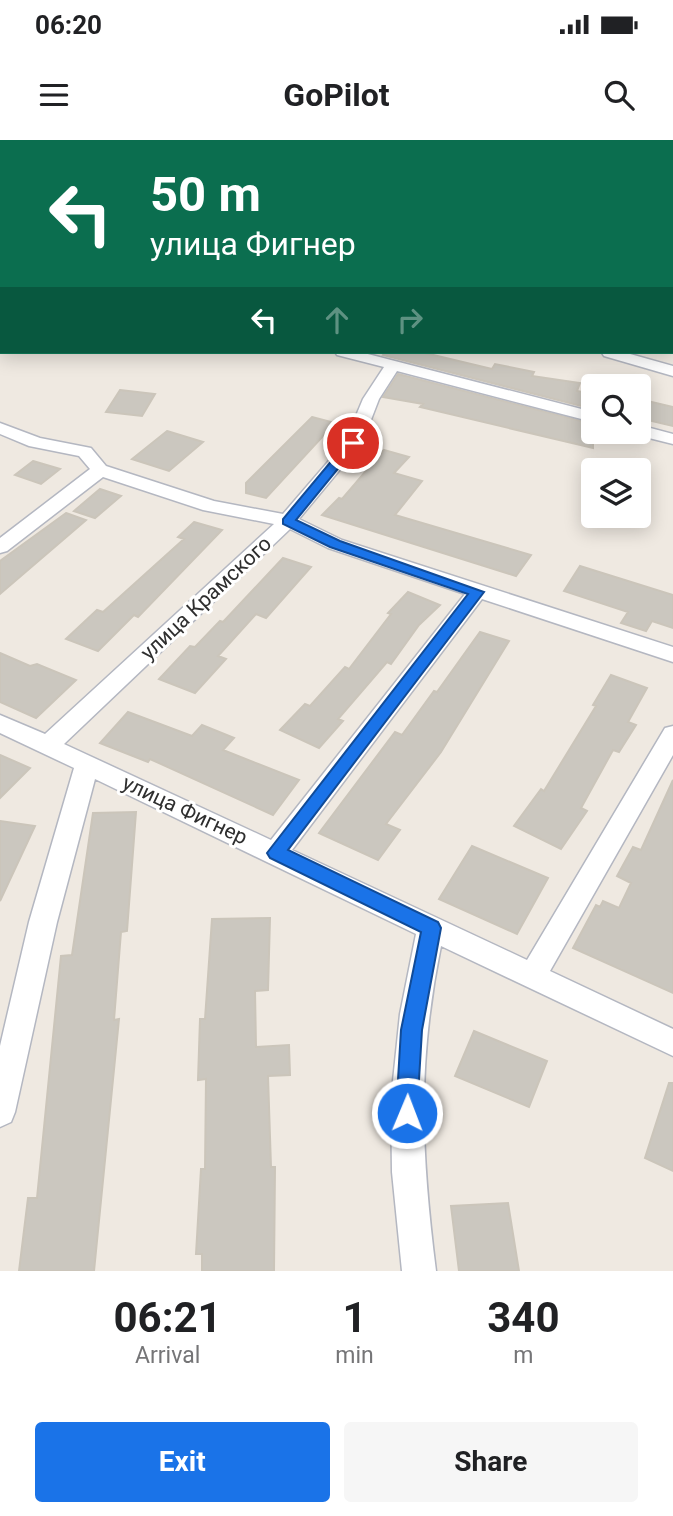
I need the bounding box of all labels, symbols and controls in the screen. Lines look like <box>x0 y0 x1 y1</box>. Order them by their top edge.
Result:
text: 06:20 <box>35 10 102 40</box>
icon: menu <box>35 76 73 114</box>
text: GoPilot <box>283 76 390 114</box>
icon: search <box>600 76 638 114</box>
text: 50 m <box>150 166 261 223</box>
icon: left <box>35 168 126 259</box>
text: улица Фигнер <box>150 225 356 263</box>
icon: left <box>245 301 283 339</box>
icon: ahead <box>318 301 356 339</box>
icon: right <box>391 301 429 339</box>
map controls <box>581 374 651 528</box>
button: search <box>581 374 651 444</box>
pin <box>323 413 383 473</box>
icon: arrive <box>334 424 372 462</box>
button: layers <box>581 458 651 528</box>
street label: улица Крамского <box>136 531 276 665</box>
street label: улица Фигнер <box>119 771 251 849</box>
position arrow <box>370 1076 444 1150</box>
text: 06:21 <box>114 1293 222 1342</box>
text: 1 <box>342 1293 367 1342</box>
text: 340 <box>487 1293 560 1342</box>
text: Arrival <box>135 1342 200 1369</box>
text: min <box>335 1342 374 1369</box>
text: m <box>513 1342 533 1369</box>
button: Exit <box>35 1422 330 1502</box>
button: Share <box>344 1422 638 1502</box>

